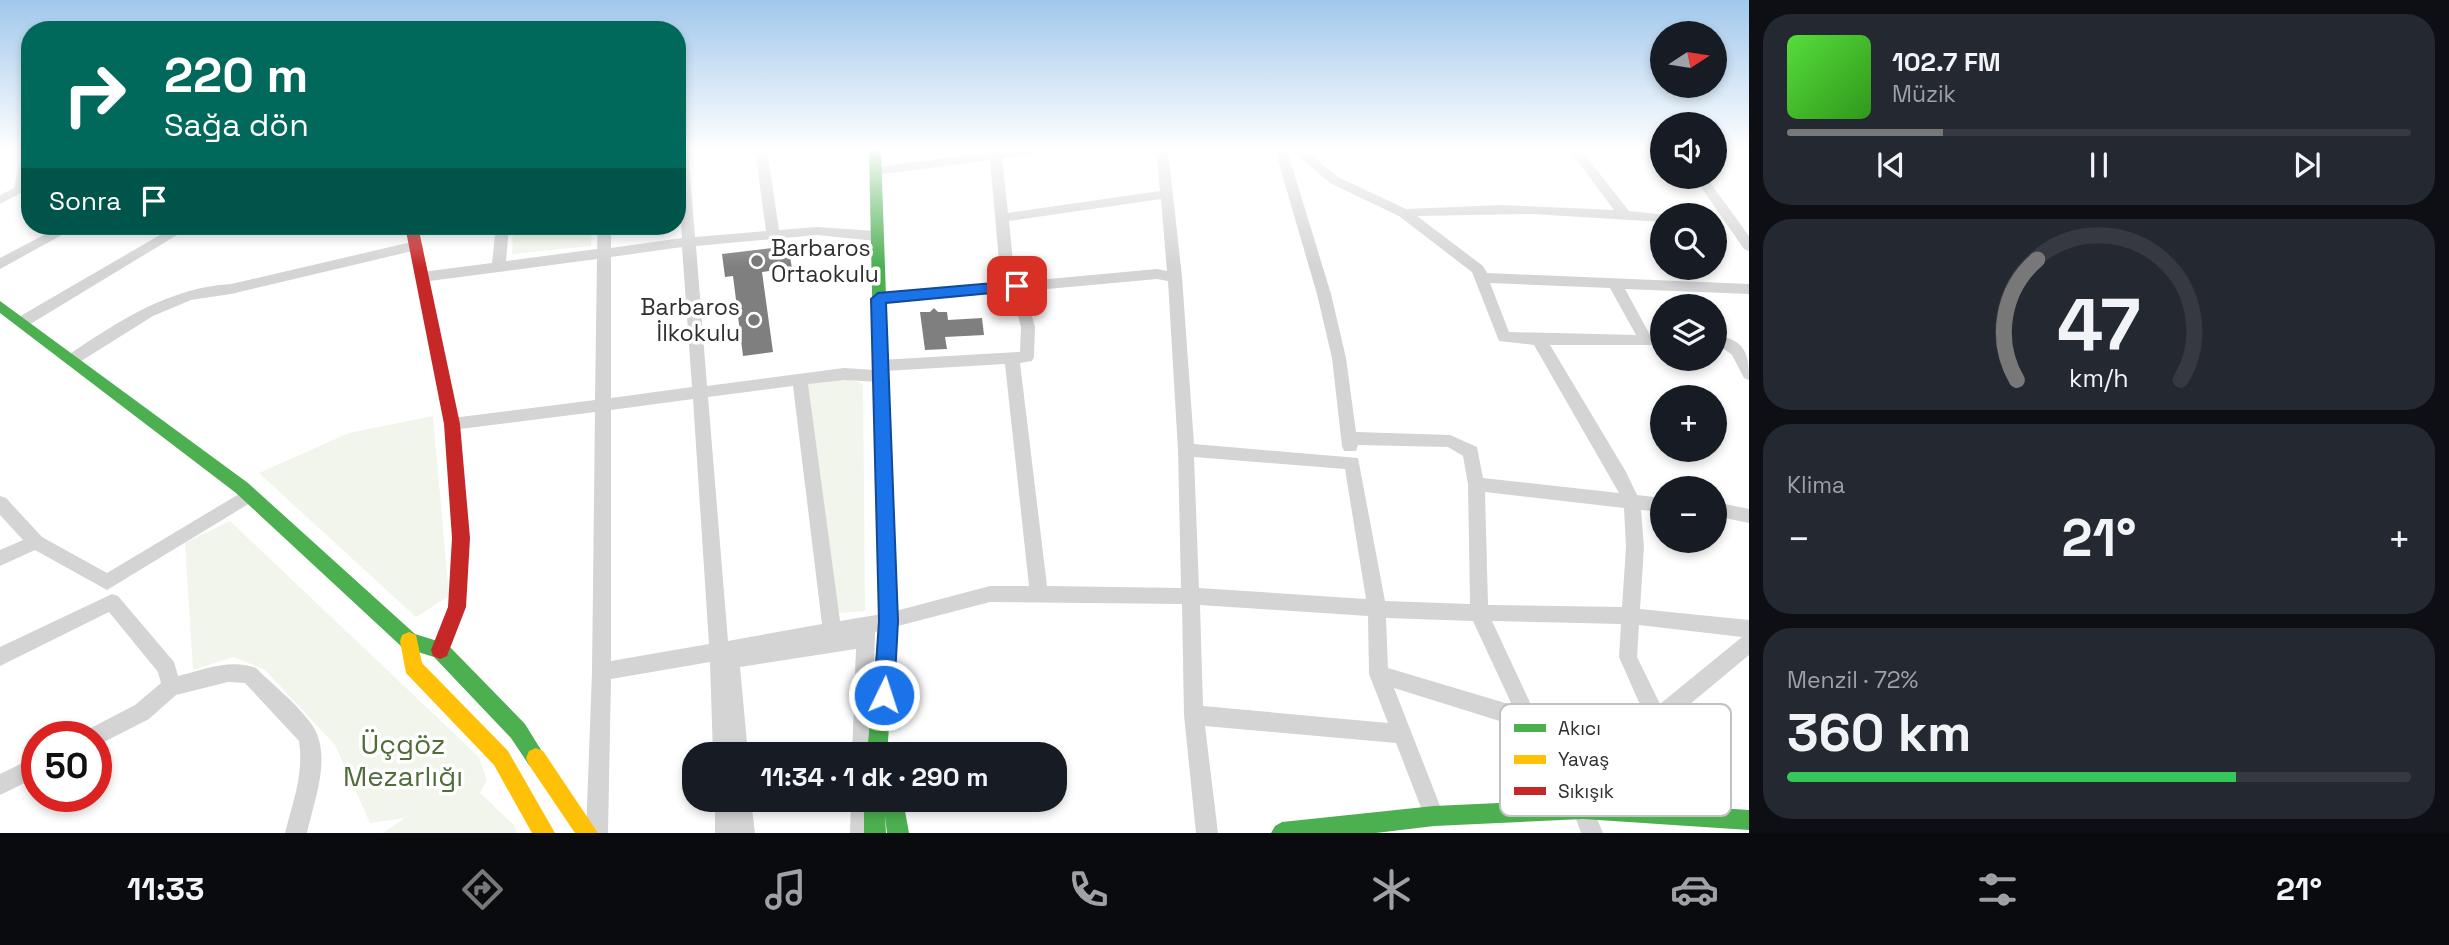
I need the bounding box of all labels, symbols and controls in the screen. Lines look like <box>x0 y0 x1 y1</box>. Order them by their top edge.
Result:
north arrow <box>1650 21 1727 98</box>
map controls <box>1650 21 1727 553</box>
text: 220 m <box>164 44 308 106</box>
text: 102.7 FM <box>1892 45 2001 79</box>
icon: right <box>49 49 140 140</box>
text: Müzik <box>1892 79 1956 109</box>
text: Sağa dön <box>164 105 309 145</box>
button: sound <box>1650 112 1727 189</box>
icon: previous <box>1872 146 1910 184</box>
icon: pause <box>2080 146 2118 184</box>
icon: next <box>2288 146 2326 184</box>
icon: arrive <box>135 182 173 220</box>
text: Sonra <box>49 184 121 218</box>
button: search <box>1650 203 1727 280</box>
place label: Barbaros Ortaokulu <box>771 233 879 289</box>
marker: Barbaros Ortaokulu <box>749 253 765 269</box>
pin <box>987 256 1047 316</box>
icon: arrive <box>998 267 1036 305</box>
text: 47 <box>2057 279 2141 372</box>
place label: Barbaros İlkokulu <box>640 292 740 348</box>
button: layers <box>1650 294 1727 371</box>
marker: Barbaros İlkokulu <box>746 312 762 328</box>
text: km/h <box>2069 362 2129 394</box>
button: + <box>1650 385 1727 462</box>
text: Klima <box>1787 470 1845 500</box>
button: − <box>1650 476 1727 553</box>
text: 21° <box>2062 505 2136 571</box>
text: − <box>1787 515 1811 563</box>
text: + <box>2387 515 2411 563</box>
position arrow <box>847 658 921 732</box>
text: Menzil · 72% <box>1787 665 1918 695</box>
text: 360 km <box>1787 700 1971 766</box>
legend <box>1500 704 1731 816</box>
text: Akıcı <box>1558 716 1601 741</box>
speed limit sign: 50 <box>21 721 112 812</box>
park label: Üçgöz Mezarlığı <box>343 726 463 794</box>
text: Yavaş <box>1558 747 1609 772</box>
text: 11:34 · 1 dk · 290 m <box>760 760 989 794</box>
text: Sıkışık <box>1558 779 1614 804</box>
icon: directions <box>458 865 507 914</box>
icon: music <box>761 865 810 914</box>
icon: phone <box>1064 865 1113 914</box>
icon: climate <box>1367 865 1416 914</box>
icon: car <box>1670 865 1719 914</box>
icon: filters <box>1973 865 2022 914</box>
text: 11:33 <box>127 869 204 909</box>
text: 21° <box>2276 869 2322 909</box>

